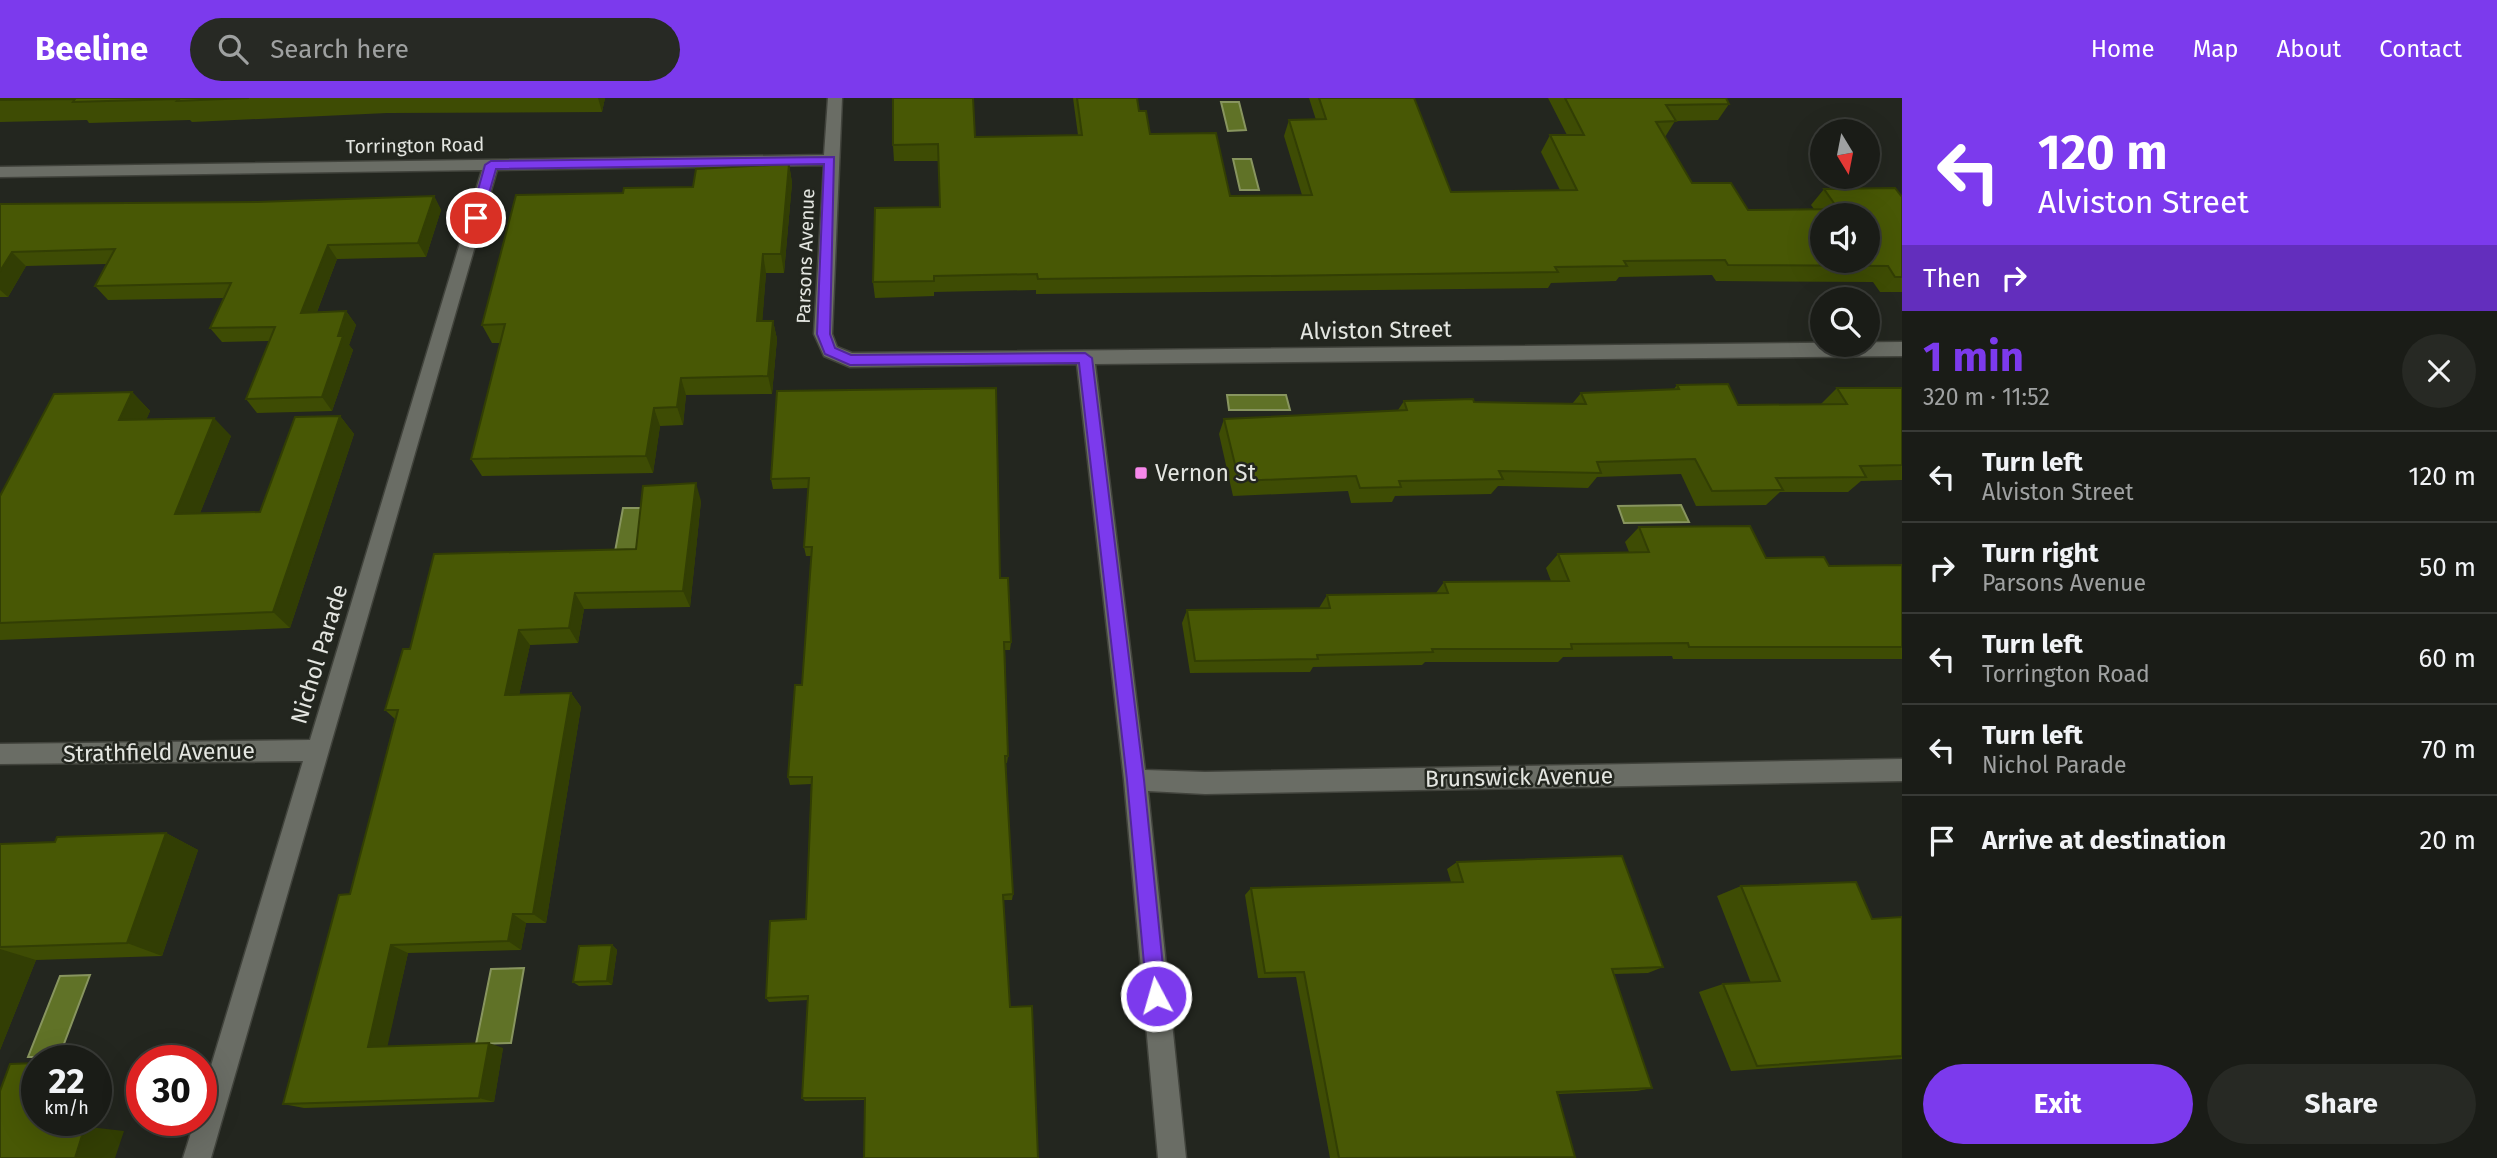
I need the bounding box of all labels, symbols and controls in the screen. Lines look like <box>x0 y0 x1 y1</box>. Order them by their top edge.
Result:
search box <box>190 18 680 81</box>
text: Beeline <box>35 29 148 69</box>
icon: search <box>214 30 252 68</box>
text: Search here <box>270 34 409 65</box>
text: Home <box>2091 35 2155 63</box>
text: Map <box>2193 35 2239 63</box>
text: About <box>2277 35 2341 63</box>
text: Contact <box>2379 35 2462 63</box>
north arrow <box>1810 119 1880 189</box>
map controls <box>1810 119 1880 357</box>
text: 120 m <box>2038 123 2168 182</box>
icon: left <box>1923 126 2014 217</box>
street label: Torrington Road <box>346 133 484 158</box>
text: Alviston Street <box>2038 183 2249 221</box>
pin <box>446 188 506 248</box>
street label: Parsons Avenue <box>792 188 819 324</box>
icon: arrive <box>457 199 495 237</box>
button: sound <box>1810 203 1880 273</box>
icon: right <box>1995 259 2033 297</box>
text: Then <box>1923 263 1981 294</box>
button: search <box>1810 287 1880 357</box>
street label: Alviston Street <box>1300 315 1453 345</box>
text: 1 min <box>1923 332 2024 382</box>
button: close <box>2402 334 2476 408</box>
text: 320 m · 11:52 <box>1923 383 2050 411</box>
text: Turn left <box>1982 447 2083 478</box>
icon: left <box>1923 458 1961 496</box>
place label: Vernon St <box>1155 459 1257 487</box>
text: 120 m <box>2408 461 2476 492</box>
marker: Vernon St <box>1133 465 1149 481</box>
text: Alviston Street <box>1982 478 2134 506</box>
text: Turn right <box>1982 538 2099 569</box>
icon: right <box>1923 549 1961 587</box>
text: 50 m <box>2419 552 2476 583</box>
text: Parsons Avenue <box>1982 569 2146 597</box>
street label: Nichol Parade <box>284 581 354 727</box>
text: Turn left <box>1982 629 2083 660</box>
icon: left <box>1923 640 1961 678</box>
text: 60 m <box>2418 643 2476 674</box>
text: Torrington Road <box>1982 660 2150 688</box>
text: Turn left <box>1982 720 2083 751</box>
icon: left <box>1923 731 1961 769</box>
text: 70 m <box>2421 734 2476 765</box>
street label: Strathfield Avenue <box>63 736 255 768</box>
text: Nichol Parade <box>1982 751 2126 779</box>
street label: Brunswick Avenue <box>1425 761 1613 793</box>
icon: arrive <box>1923 822 1961 860</box>
text: Arrive at destination <box>1982 825 2226 856</box>
text: 20 m <box>2419 825 2476 856</box>
position arrow <box>1119 959 1193 1033</box>
speed limit sign: 30 <box>126 1045 217 1136</box>
text: 22 <box>48 1060 85 1102</box>
button: Exit <box>1923 1064 2193 1144</box>
button: Share <box>2207 1064 2476 1144</box>
text: km/h <box>44 1097 89 1119</box>

